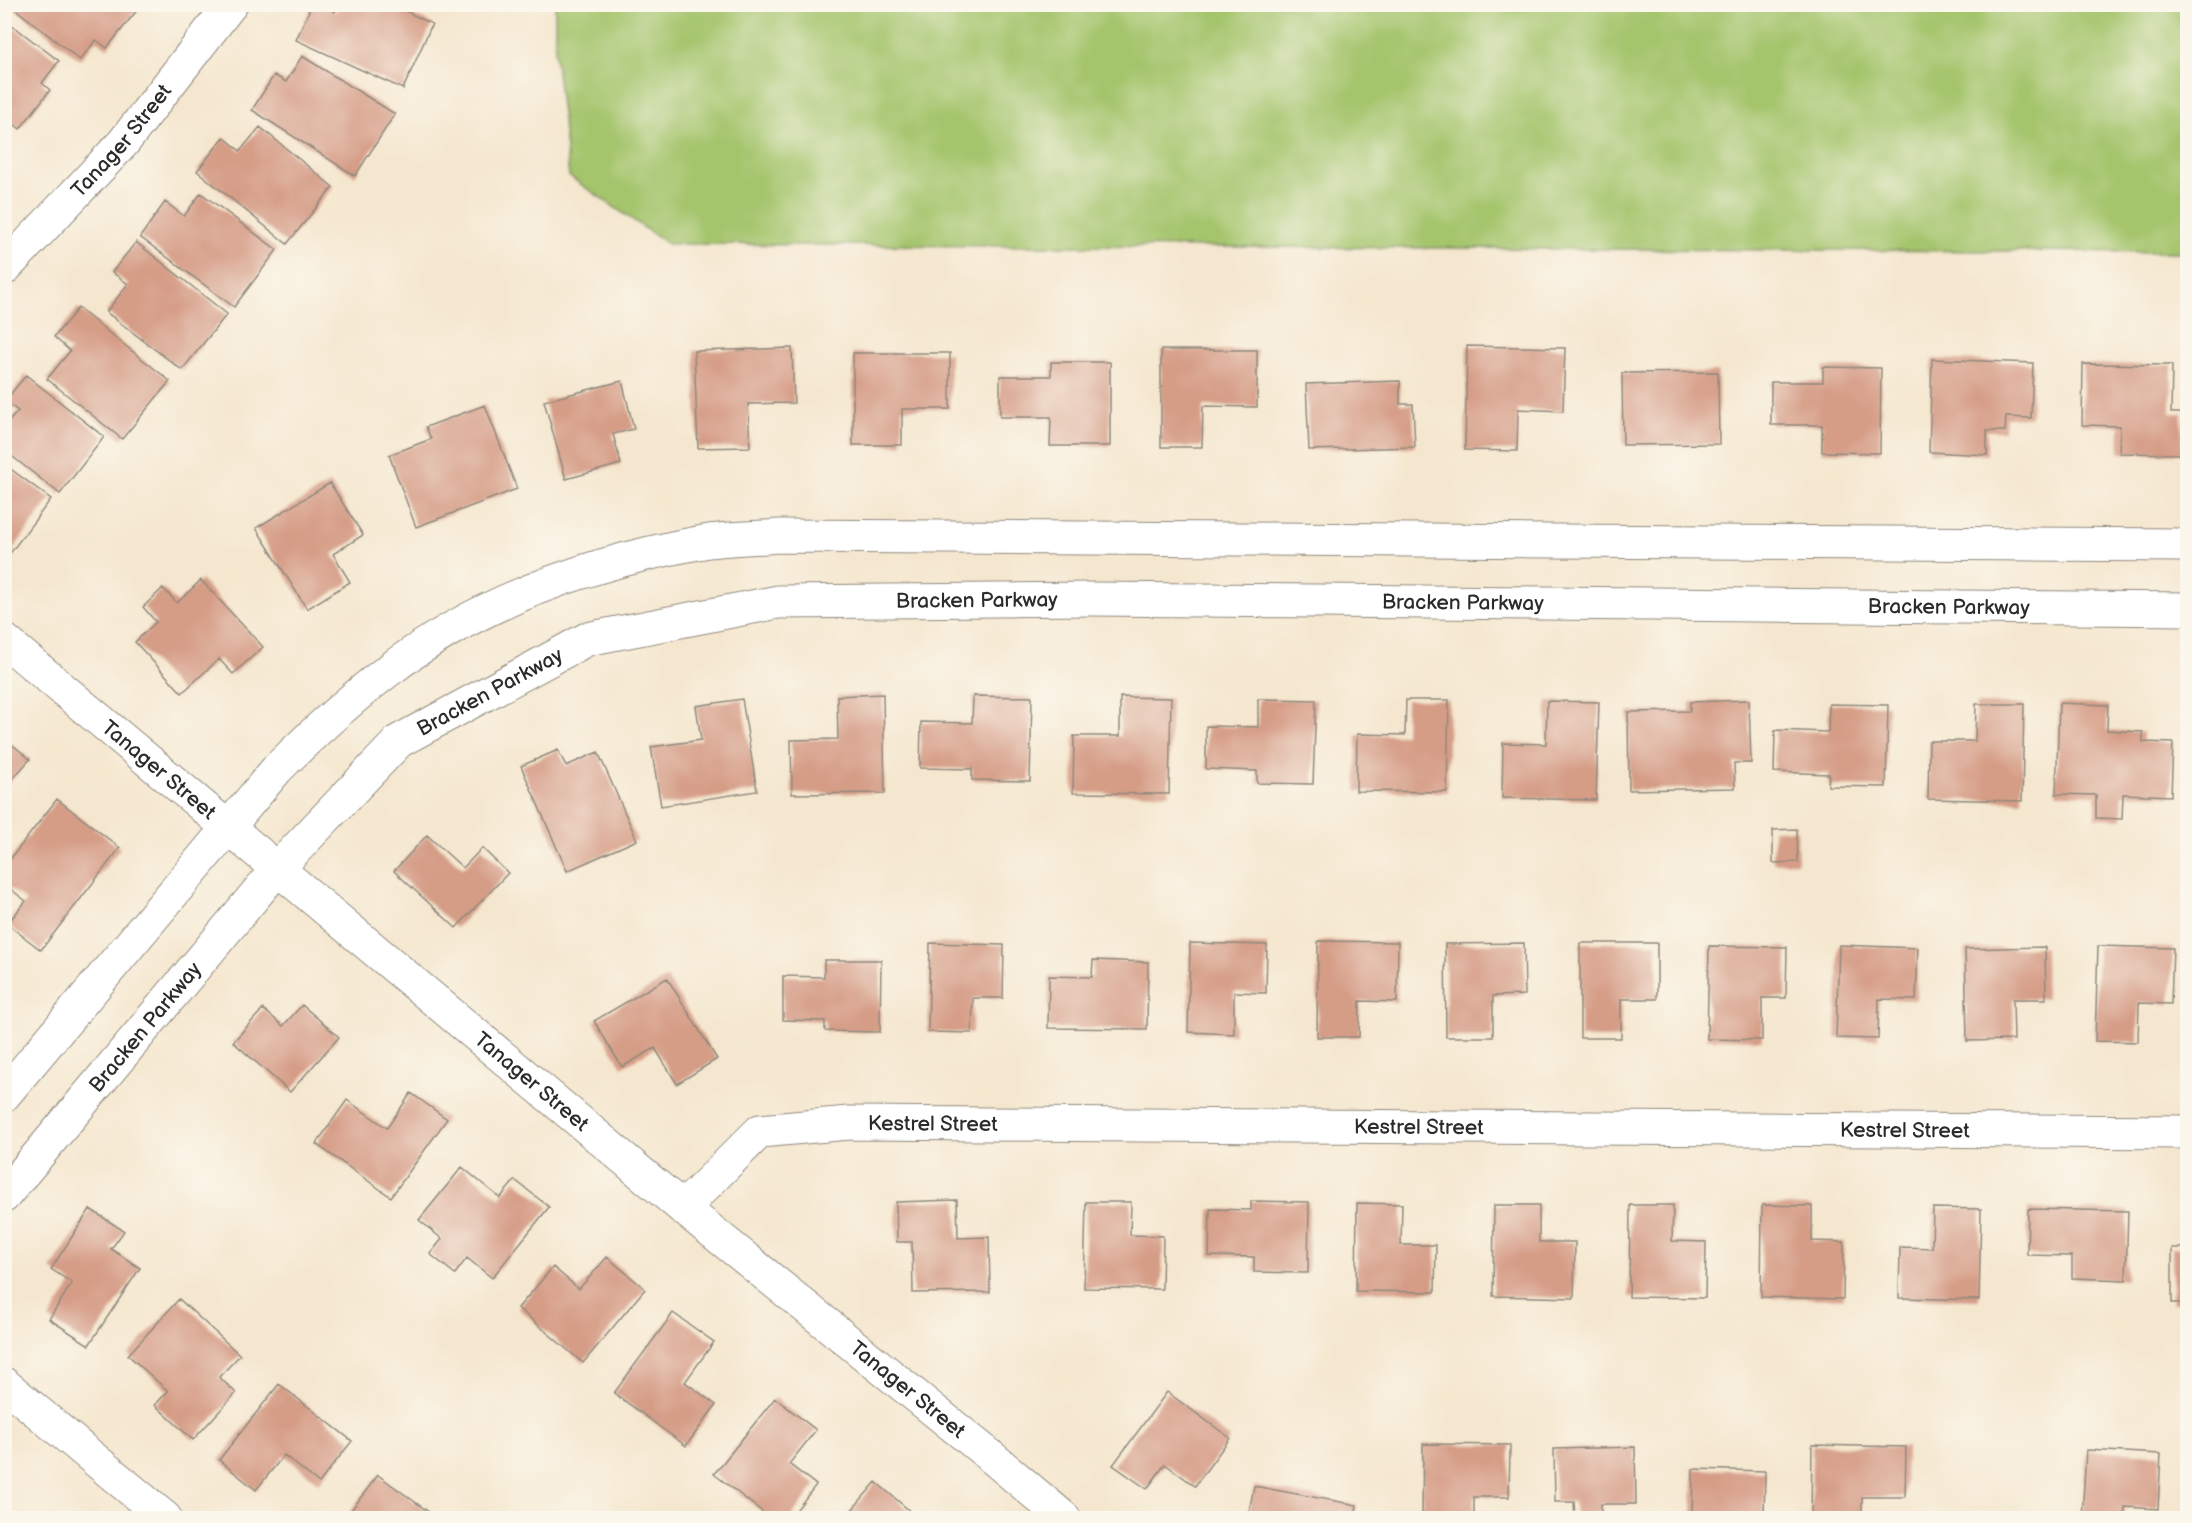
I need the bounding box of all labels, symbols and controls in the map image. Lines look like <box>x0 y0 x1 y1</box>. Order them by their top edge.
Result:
street label: Tanager Street <box>66 79 177 203</box>
street label: Bracken Parkway <box>896 587 1058 614</box>
street label: Bracken Parkway <box>1382 590 1544 616</box>
street label: Bracken Parkway <box>1868 594 2030 621</box>
street label: Bracken Parkway <box>413 642 568 742</box>
street label: Tanager Street <box>96 715 221 825</box>
street label: Bracken Parkway <box>84 957 207 1098</box>
street label: Tanager Street <box>469 1027 594 1137</box>
street label: Kestrel Street <box>868 1111 998 1137</box>
street label: Kestrel Street <box>1354 1114 1484 1140</box>
street label: Kestrel Street <box>1840 1118 1970 1144</box>
street label: Tanager Street <box>845 1336 971 1444</box>

